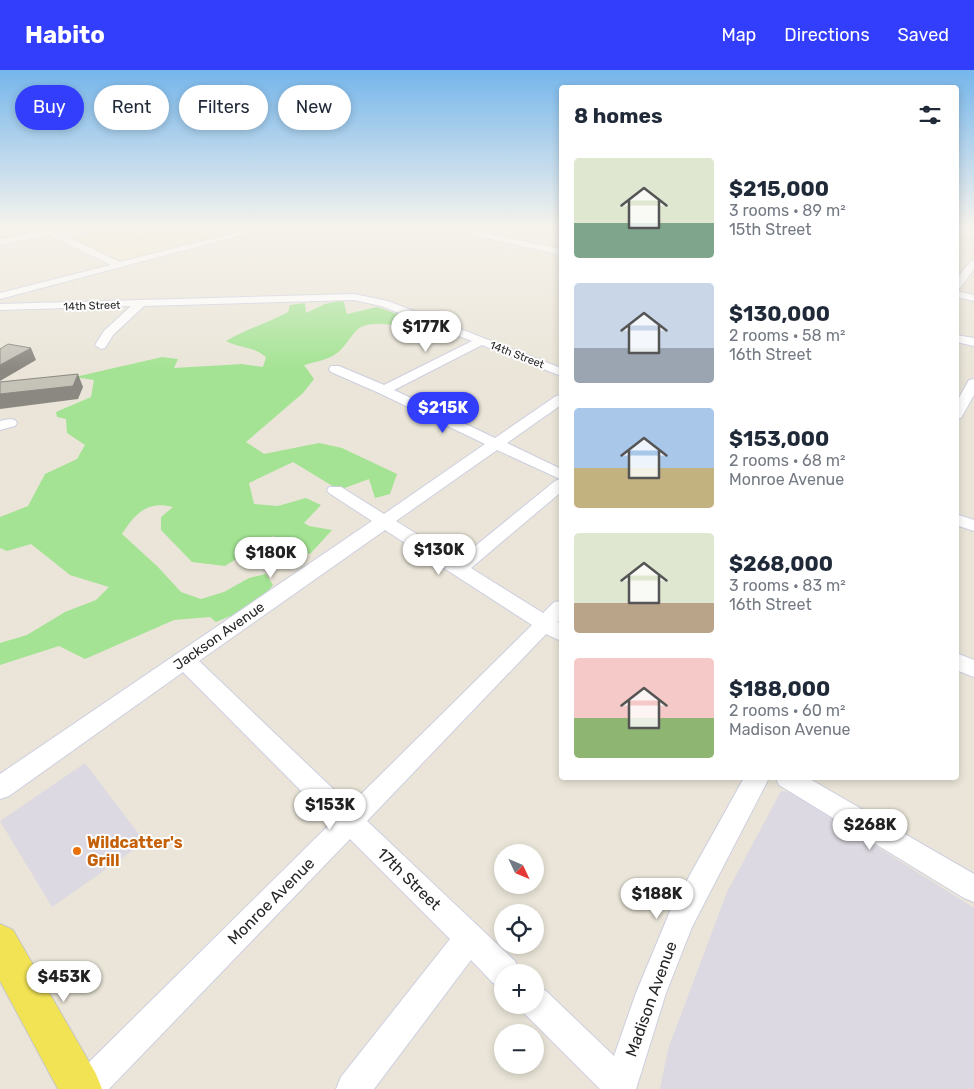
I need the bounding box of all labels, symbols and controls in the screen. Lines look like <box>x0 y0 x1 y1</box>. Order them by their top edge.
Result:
text: Habito <box>25 21 105 49</box>
text: Map <box>721 24 756 46</box>
text: Directions <box>784 24 870 46</box>
text: Saved <box>898 24 949 46</box>
chip: Buy <box>15 85 84 130</box>
chip: Rent <box>94 85 169 130</box>
chip: Filters <box>179 85 268 130</box>
chip: New <box>278 85 351 130</box>
icon: filters <box>916 101 944 129</box>
text: 8 homes <box>574 103 663 128</box>
text: $215,000 <box>729 176 829 201</box>
icon: home <box>614 178 674 238</box>
text: 3 rooms · 89 m² <box>729 201 846 220</box>
text: 15th Street <box>729 220 812 239</box>
street label: 14th Street <box>63 298 121 313</box>
text: $130,000 <box>729 301 830 326</box>
icon: home <box>614 303 674 363</box>
pin: $177K <box>391 310 461 353</box>
text: $177K <box>402 317 450 336</box>
text: 2 rooms · 58 m² <box>729 326 845 345</box>
street label: 14th Street <box>488 339 547 372</box>
text: 16th Street <box>729 345 812 364</box>
pin: $215K <box>408 392 478 434</box>
text: $215K <box>418 398 468 417</box>
text: $153,000 <box>729 426 829 451</box>
icon: home <box>614 428 674 488</box>
text: 2 rooms · 68 m² <box>729 451 846 470</box>
text: Monroe Avenue <box>729 470 844 489</box>
pin: $130K <box>404 534 474 576</box>
pin: $180K <box>236 536 306 579</box>
text: $130K <box>414 540 464 559</box>
text: $180K <box>246 543 296 562</box>
text: $268,000 <box>729 551 833 576</box>
icon: home <box>614 553 674 613</box>
text: 3 rooms · 83 m² <box>729 576 846 595</box>
text: 16th Street <box>729 595 812 614</box>
street label: Jackson Avenue <box>170 598 268 674</box>
text: $188,000 <box>729 676 830 701</box>
icon: home <box>614 678 674 738</box>
text: 2 rooms · 60 m² <box>729 701 846 720</box>
text: Madison Avenue <box>729 720 851 739</box>
pin: $153K <box>295 788 365 831</box>
text: $153K <box>305 795 355 814</box>
pin: $268K <box>835 808 905 851</box>
text: $268K <box>844 815 896 834</box>
place label: Wildcatter's Grill <box>87 833 183 870</box>
street label: 17th Street <box>373 844 445 914</box>
north arrow <box>494 844 544 894</box>
map controls <box>494 844 544 1074</box>
marker: Wildcatter's Grill <box>71 845 83 857</box>
street label: Monroe Avenue <box>224 854 318 948</box>
pin: $188K <box>622 878 692 920</box>
text: $188K <box>632 884 682 903</box>
button: locate <box>494 904 544 954</box>
street label: Madison Avenue <box>621 939 681 1059</box>
pin: $453K <box>29 960 99 1003</box>
button: + <box>494 964 544 1014</box>
text: $453K <box>37 967 91 986</box>
button: − <box>494 1024 544 1074</box>

